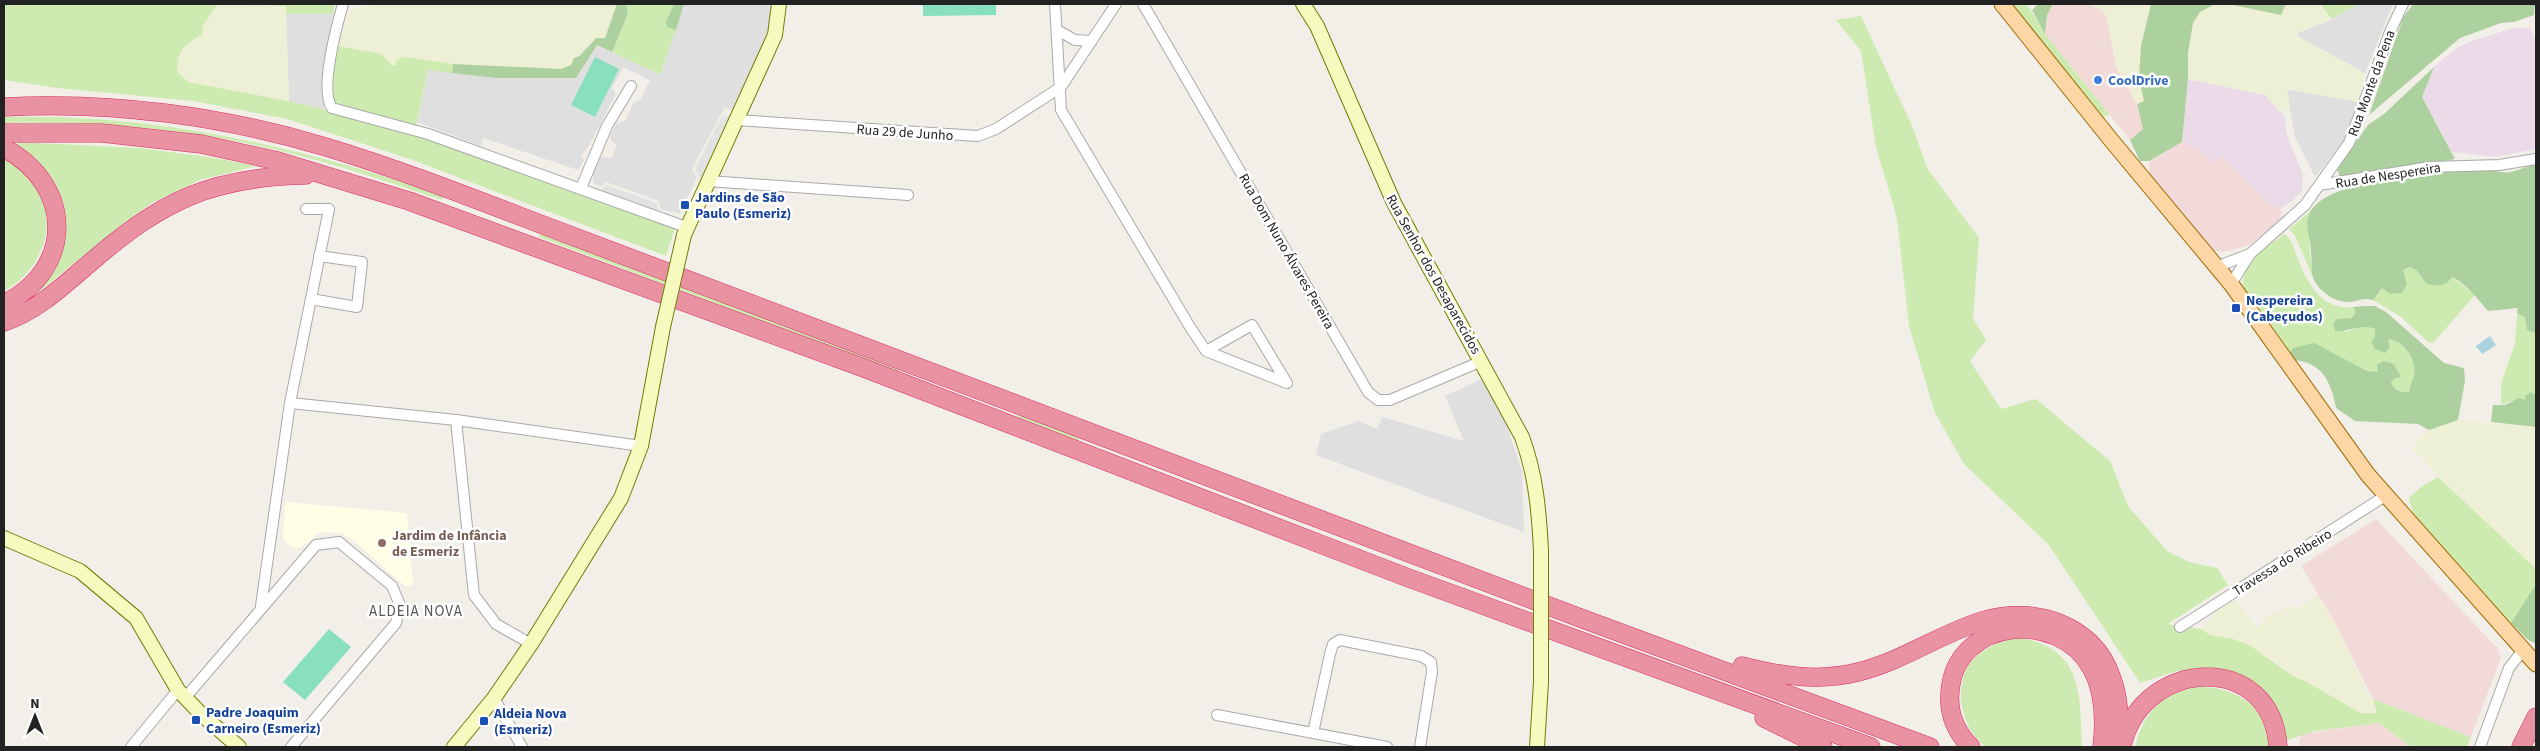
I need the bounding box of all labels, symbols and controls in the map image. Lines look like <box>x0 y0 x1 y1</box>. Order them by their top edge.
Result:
street label: Rua Monte da Pena <box>2343 27 2400 139</box>
place label: CoolDrive <box>2108 71 2168 91</box>
marker: CoolDrive <box>2092 74 2104 86</box>
street label: Rua 29 de Junho <box>856 120 954 146</box>
street label: Rua de Nespereira <box>2334 158 2442 194</box>
street label: Rua Dom Nuno Álvares Pereira <box>1233 170 1339 333</box>
place label: Jardins de São Paulo (Esmeriz) <box>695 188 791 224</box>
street label: Rua Senhor dos Desaparecidos <box>1381 191 1486 358</box>
marker: Jardins de São Paulo (Esmeriz) <box>679 199 691 211</box>
place label: Nespereira (Cabeçudos) <box>2246 291 2323 327</box>
marker: Nespereira (Cabeçudos) <box>2230 302 2242 314</box>
street label: Travessa do Ribeiro <box>2229 524 2336 601</box>
place label: Jardim de Infância de Esmeriz <box>392 526 507 562</box>
marker: Jardim de Infância de Esmeriz <box>376 537 388 549</box>
district label: ALDEIA NOVA <box>369 601 463 622</box>
north arrow <box>10 691 60 741</box>
text: N <box>30 694 40 714</box>
place label: Padre Joaquim Carneiro (Esmeriz) <box>206 703 321 739</box>
place label: Aldeia Nova (Esmeriz) <box>493 704 567 740</box>
marker: Padre Joaquim Carneiro (Esmeriz) <box>190 714 202 726</box>
marker: Aldeia Nova (Esmeriz) <box>478 715 490 727</box>

